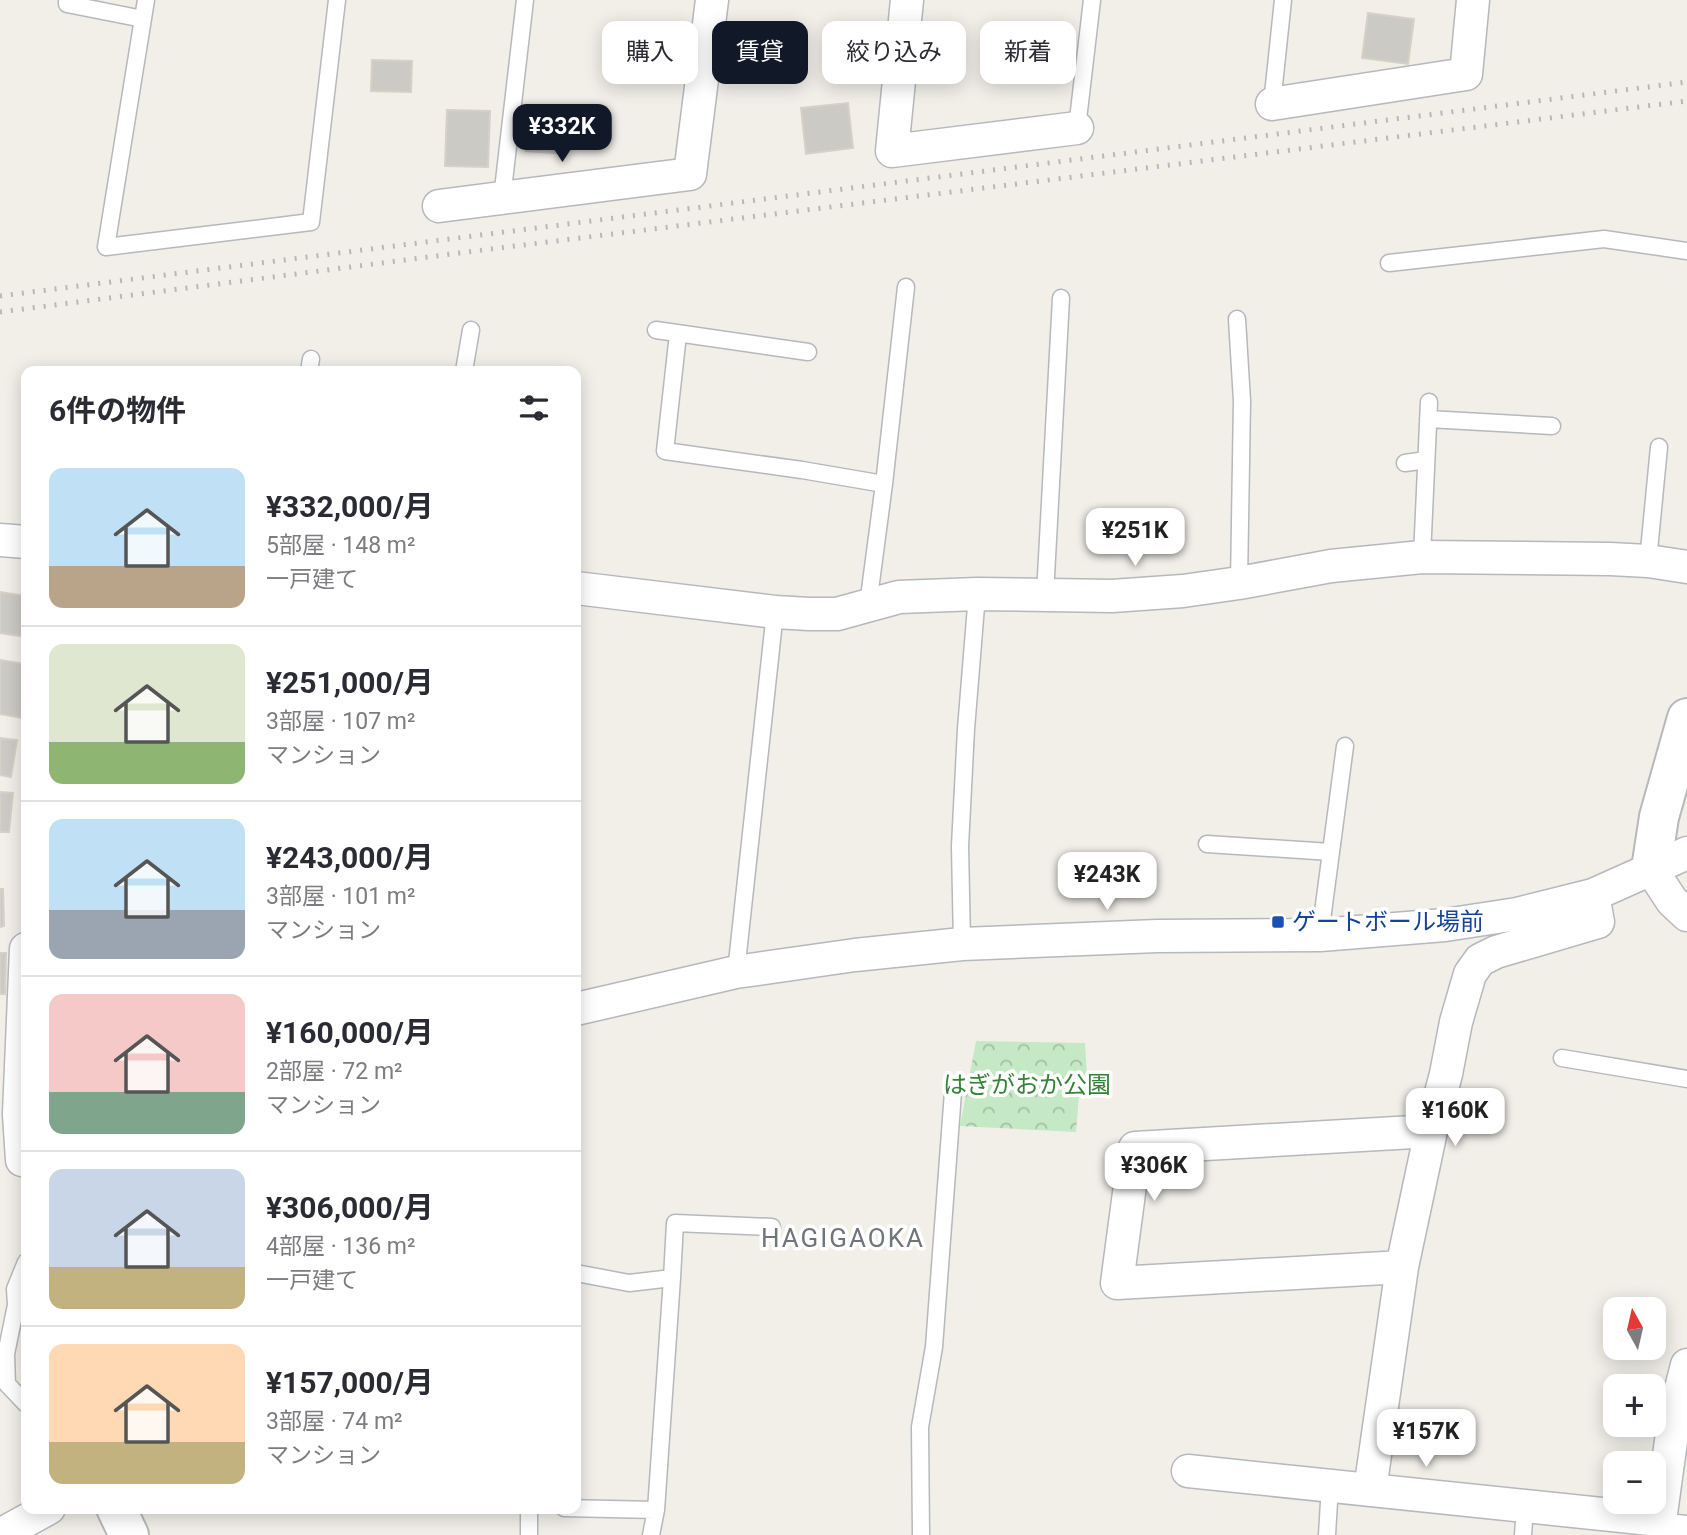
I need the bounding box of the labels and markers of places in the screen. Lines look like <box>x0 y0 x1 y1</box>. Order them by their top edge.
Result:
pin: ¥332K <box>513 104 611 164</box>
pin: ¥251K <box>1086 508 1184 568</box>
pin: ¥243K <box>1058 852 1156 912</box>
place label: ゲートボール場前 <box>1292 908 1484 936</box>
marker: ゲートボール場前 <box>1270 914 1286 930</box>
pin: ¥160K <box>1406 1088 1504 1148</box>
pin: ¥306K <box>1105 1144 1203 1203</box>
pin: ¥157K <box>1377 1410 1475 1469</box>

